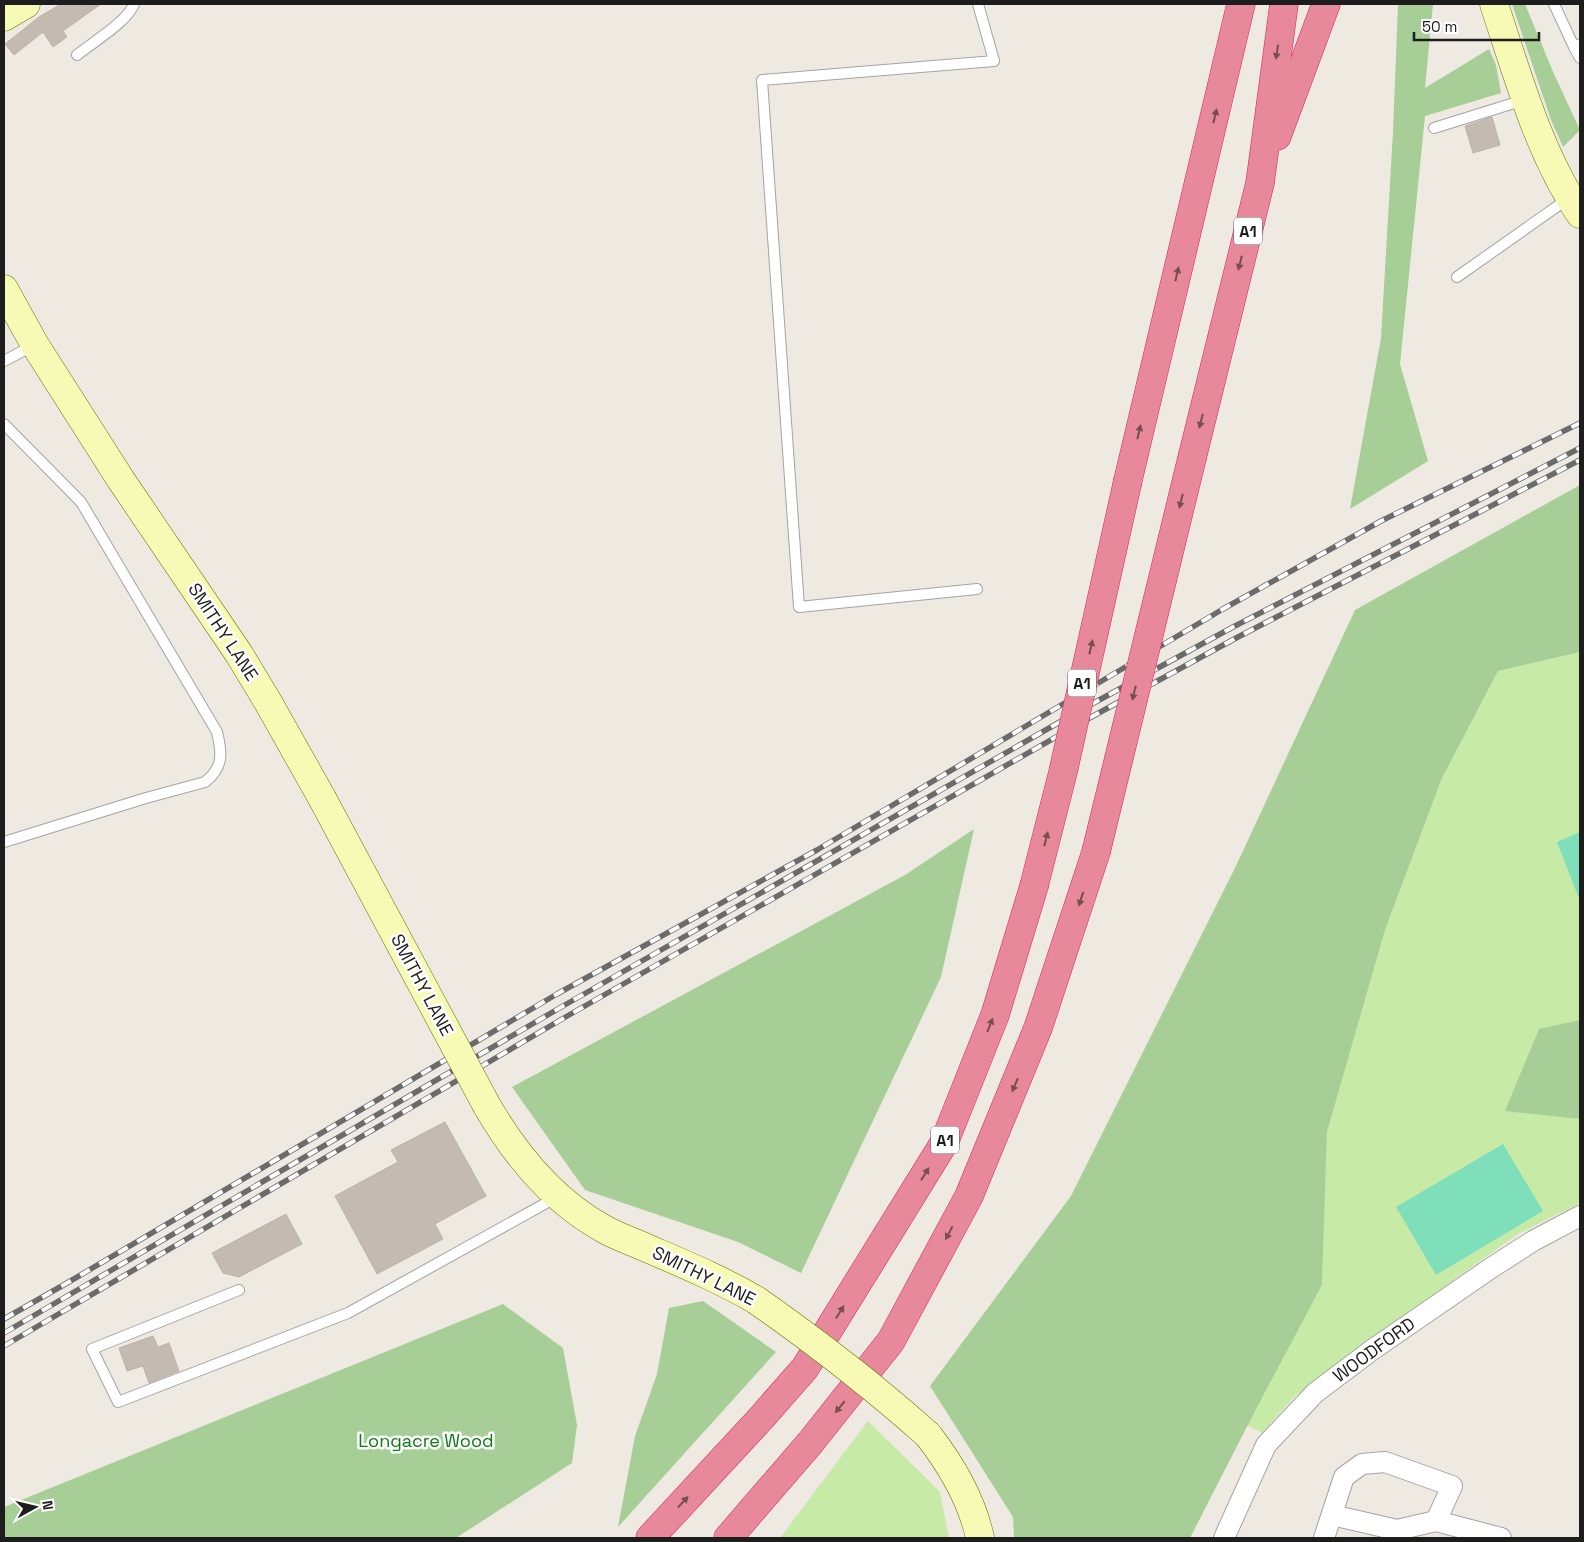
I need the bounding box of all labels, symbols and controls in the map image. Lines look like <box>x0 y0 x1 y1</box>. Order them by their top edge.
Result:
scale bar <box>1414 10 1539 42</box>
text: 50 m <box>1422 17 1457 36</box>
one-way arrow <box>1273 44 1281 60</box>
one-way arrow <box>1211 109 1219 124</box>
road number: A1 <box>1234 218 1262 245</box>
one-way arrow <box>1236 256 1244 271</box>
one-way arrow <box>1173 267 1181 282</box>
one-way arrow <box>1197 414 1205 429</box>
one-way arrow <box>1135 425 1143 440</box>
one-way arrow <box>1177 494 1185 509</box>
street label: SMITHY LANE <box>183 578 264 685</box>
one-way arrow <box>1087 639 1095 654</box>
road number: A1 <box>1068 670 1096 696</box>
one-way arrow <box>1130 685 1138 700</box>
one-way arrow <box>1042 832 1050 847</box>
one-way arrow <box>1076 891 1084 906</box>
street label: SMITHY LANE <box>386 930 459 1040</box>
one-way arrow <box>987 1018 994 1033</box>
one-way arrow <box>1010 1078 1018 1092</box>
road number: A1 <box>931 1126 959 1154</box>
one-way arrow <box>920 1167 930 1180</box>
one-way arrow <box>944 1226 953 1240</box>
street label: SMITHY LANE <box>649 1241 760 1310</box>
one-way arrow <box>835 1305 844 1319</box>
street label: WOODFORD <box>1328 1312 1419 1387</box>
one-way arrow <box>834 1400 845 1413</box>
park label: Longacre Wood <box>358 1429 494 1452</box>
north arrow <box>10 1482 60 1532</box>
one-way arrow <box>677 1497 689 1509</box>
text: N <box>38 1499 57 1511</box>

